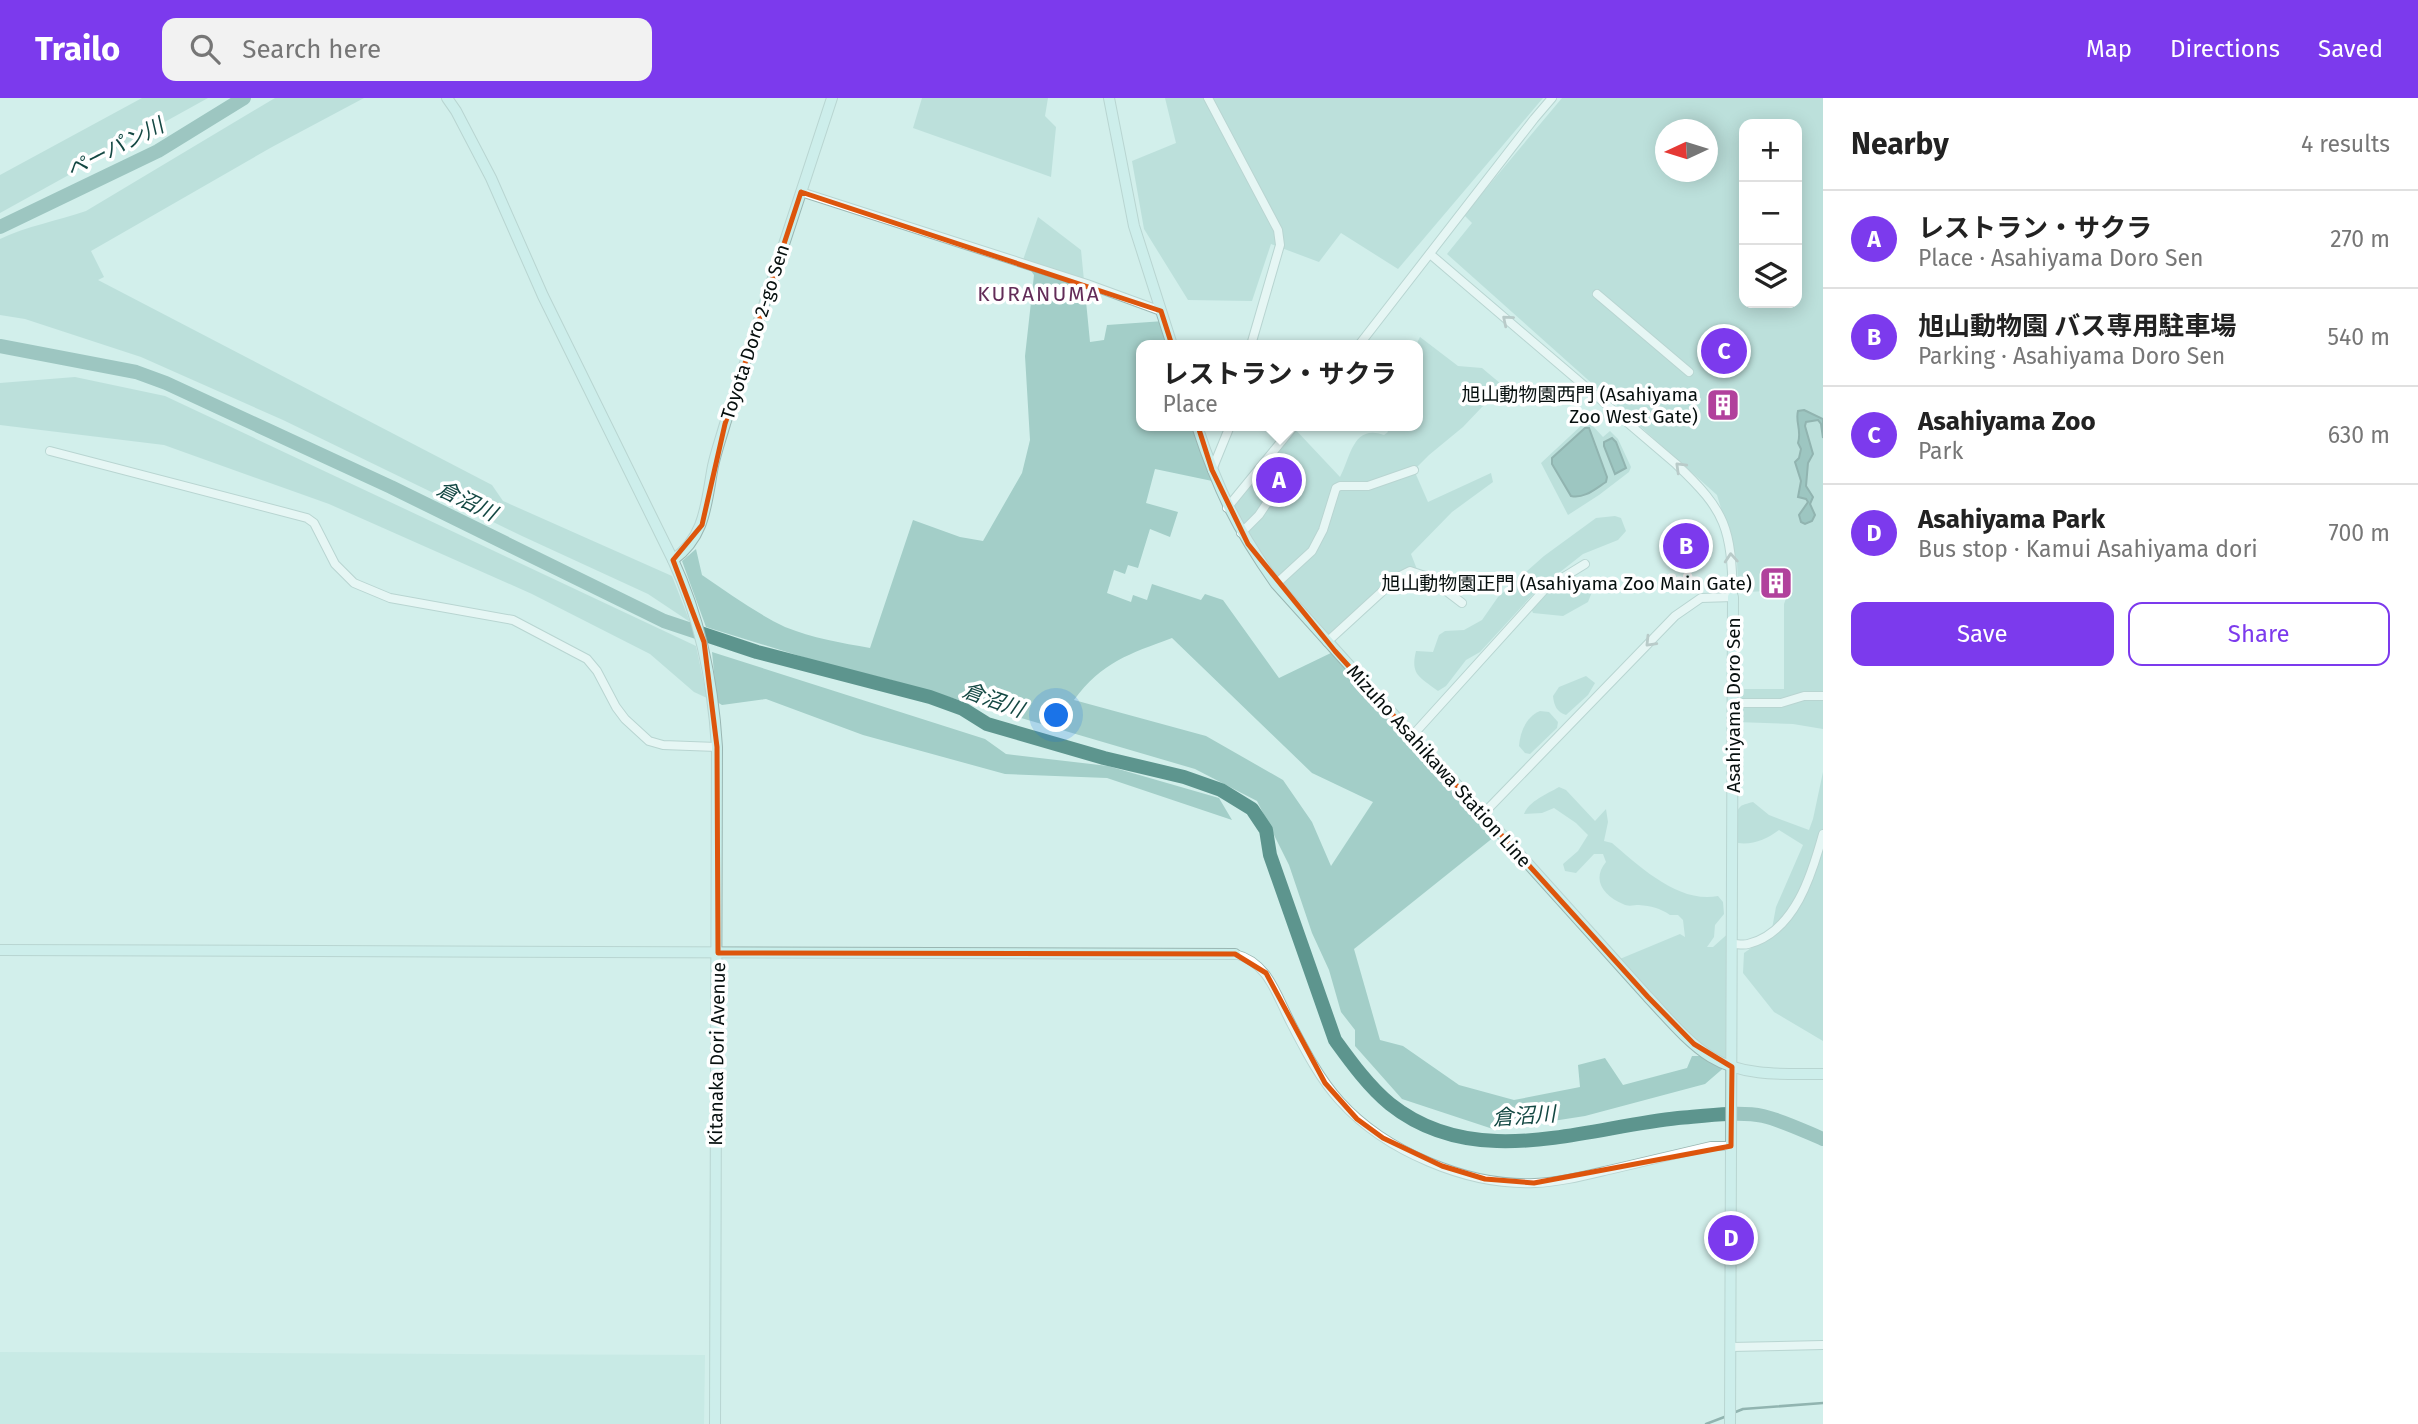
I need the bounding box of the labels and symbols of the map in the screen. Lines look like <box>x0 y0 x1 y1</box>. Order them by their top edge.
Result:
water label: ペーパン川 <box>62 111 170 184</box>
north arrow <box>1655 119 1718 182</box>
street label: Toyota Doro 2-go Sen <box>716 241 794 423</box>
district label: KURANUMA <box>977 281 1101 307</box>
one-way arrow <box>1502 316 1515 328</box>
pin: C <box>1701 325 1747 377</box>
place label: 旭山動物園西門 (Asahiyama Zoo West Gate) <box>1461 383 1698 428</box>
building icon: 旭山動物園西門 (Asahiyama Zoo West Gate) <box>1704 386 1742 424</box>
pin: A <box>1256 454 1302 506</box>
one-way arrow <box>1675 463 1688 476</box>
water label: 倉沼川 <box>433 476 503 527</box>
pin: B <box>1663 520 1709 572</box>
one-way arrow <box>1724 552 1739 563</box>
building icon: 旭山動物園正門 (Asahiyama Zoo Main Gate) <box>1757 564 1795 602</box>
place label: 旭山動物園正門 (Asahiyama Zoo Main Gate) <box>1382 572 1752 595</box>
street label: Asahiyama Doro Sen <box>1722 617 1745 793</box>
one-way arrow <box>1645 634 1658 647</box>
street label: Mizuho Asahikawa Station Line <box>1342 660 1536 872</box>
water label: 倉沼川 <box>959 677 1029 724</box>
your location <box>1039 698 1073 732</box>
street label: Kitanaka Dori Avenue <box>704 962 730 1146</box>
water label: 倉沼川 <box>1492 1101 1558 1131</box>
pin: D <box>1708 1212 1754 1264</box>

